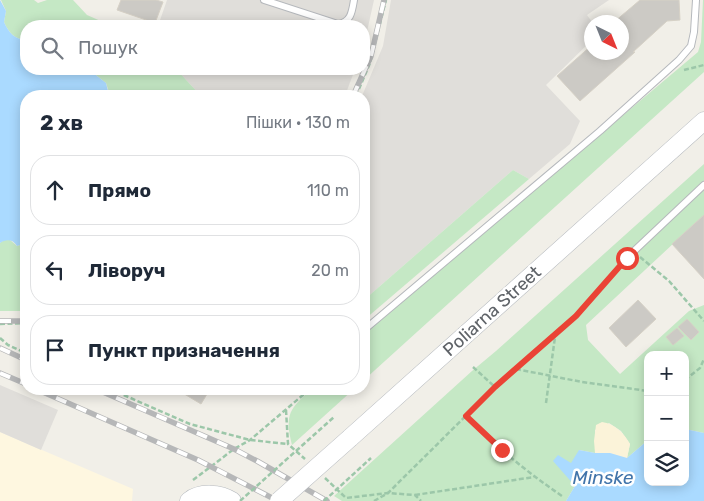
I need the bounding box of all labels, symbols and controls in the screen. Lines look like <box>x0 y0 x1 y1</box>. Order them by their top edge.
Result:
north arrow <box>584 15 629 60</box>
search box <box>20 20 370 75</box>
icon: search <box>38 34 66 62</box>
text: Пошук <box>78 36 138 59</box>
text: 2 хв <box>40 110 83 135</box>
text: Пішки · 130 m <box>246 113 350 132</box>
icon: ahead <box>41 176 69 204</box>
text: Прямо <box>88 179 151 202</box>
text: 110 m <box>307 181 349 200</box>
route start <box>616 247 639 270</box>
icon: left <box>41 256 69 284</box>
text: Ліворуч <box>88 259 165 282</box>
text: 20 m <box>311 261 349 280</box>
street label: Poliarna Street <box>438 261 546 361</box>
icon: arrive <box>41 336 69 364</box>
text: Пункт призначення <box>88 339 280 362</box>
map controls <box>644 351 689 486</box>
button: + <box>644 351 689 396</box>
button: − <box>644 396 689 441</box>
route end <box>491 439 514 462</box>
button: layers <box>644 441 689 486</box>
water label: Minske <box>573 466 634 489</box>

